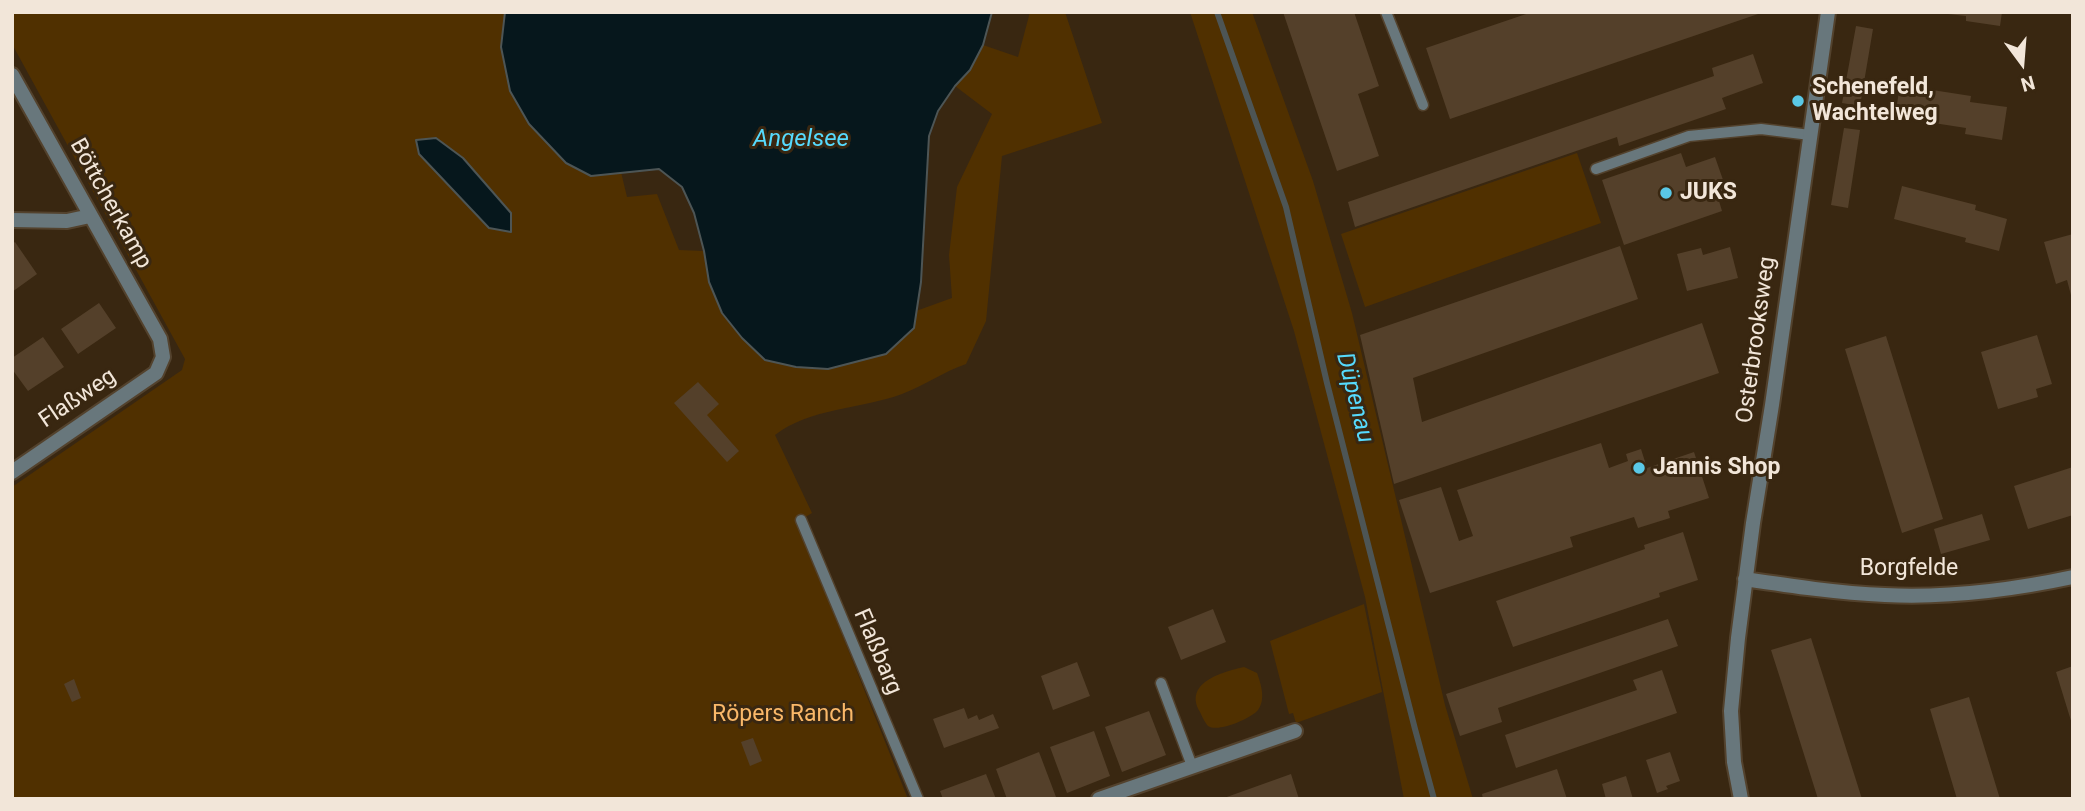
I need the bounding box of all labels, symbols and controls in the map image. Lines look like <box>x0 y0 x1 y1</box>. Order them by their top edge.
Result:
north arrow <box>1987 28 2057 98</box>
text: N <box>2018 71 2038 97</box>
place label: Schenefeld, Wachtelweg <box>1812 74 1938 128</box>
marker: Schenefeld, Wachtelweg <box>1790 93 1806 109</box>
water label: Angelsee <box>753 126 849 154</box>
street label: Böttcherkamp <box>63 134 157 274</box>
place label: JUKS <box>1680 179 1737 207</box>
marker: JUKS <box>1658 185 1674 201</box>
street label: Osterbrooksweg <box>1732 255 1782 425</box>
water label: Düpenau <box>1329 350 1379 446</box>
street label: Flaßweg <box>34 363 122 435</box>
place label: Jannis Shop <box>1653 454 1781 482</box>
marker: Jannis Shop <box>1631 460 1647 476</box>
street label: Borgfelde <box>1860 555 1958 583</box>
street label: Flaßbarg <box>847 605 907 699</box>
park label: Röpers Ranch <box>712 701 854 729</box>

